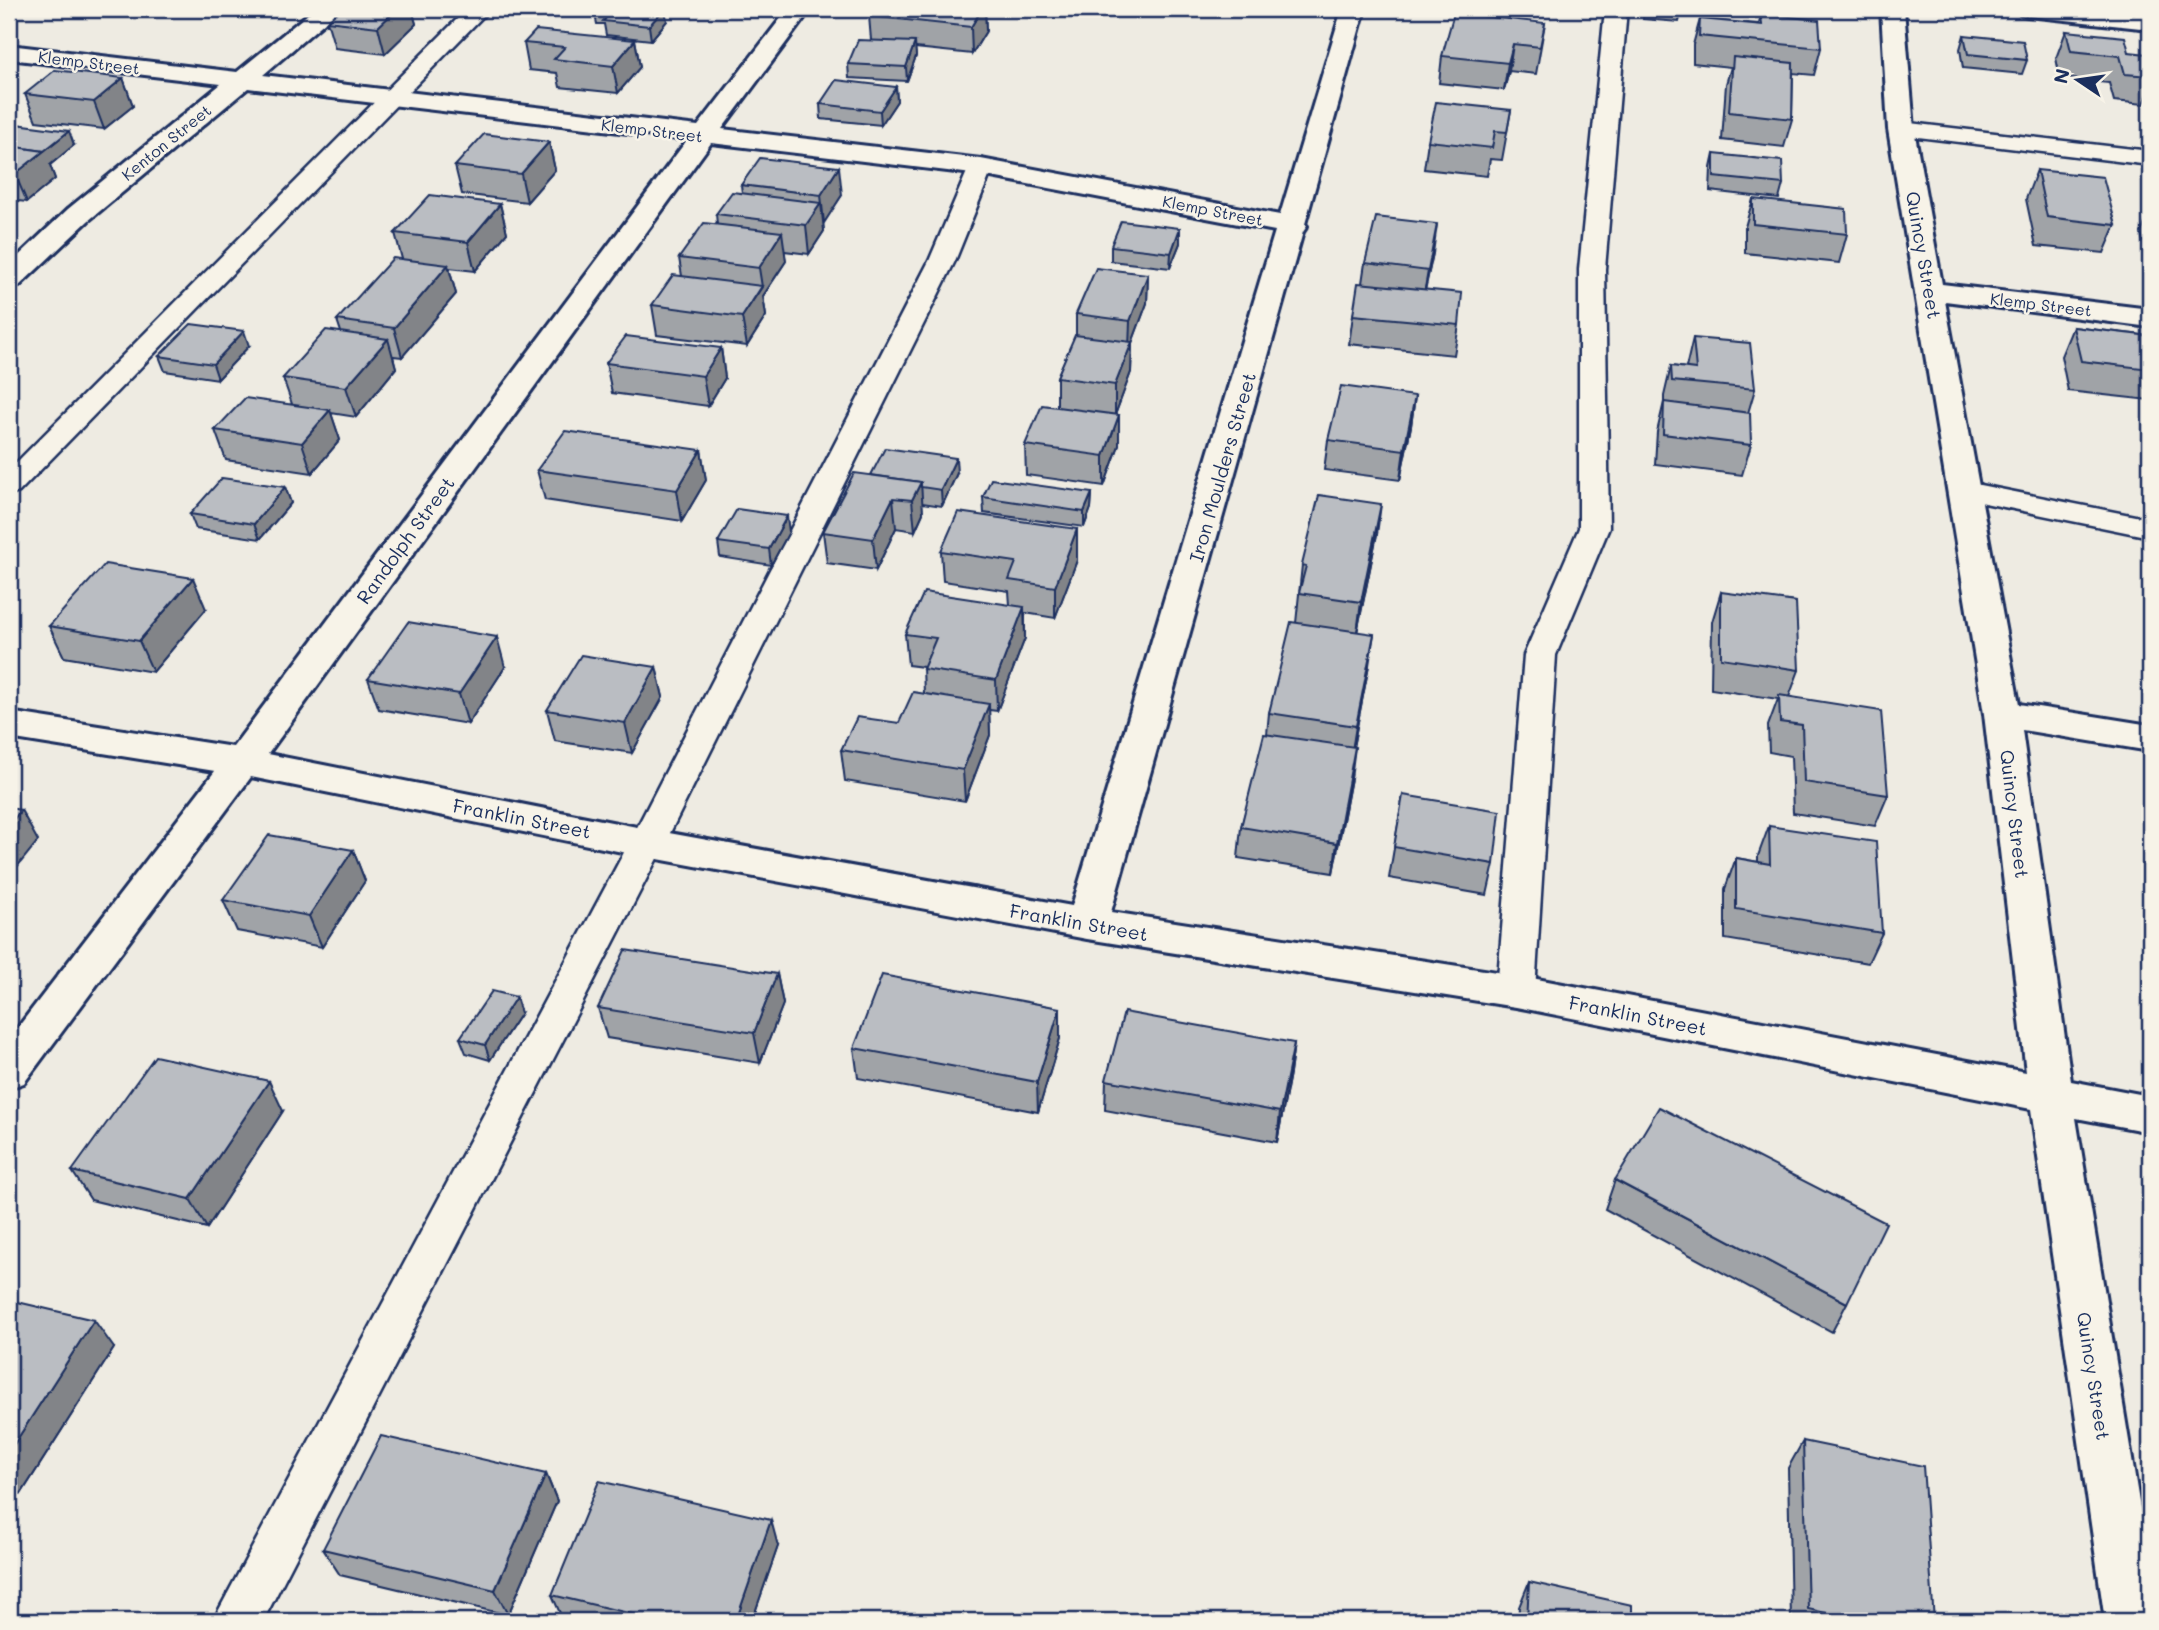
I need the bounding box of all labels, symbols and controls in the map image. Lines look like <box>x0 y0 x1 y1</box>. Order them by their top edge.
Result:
street label: Klemp Street <box>37 45 141 79</box>
north arrow <box>2044 46 2114 116</box>
text: N <box>2047 66 2075 86</box>
street label: Kenton Street <box>117 99 215 185</box>
street label: Klemp Street <box>600 113 704 147</box>
street label: Quincy Street <box>1900 189 1948 321</box>
street label: Klemp Street <box>1161 190 1265 230</box>
street label: Klemp Street <box>1989 287 2093 321</box>
street label: Iron Moulders Street <box>1183 369 1261 565</box>
street label: Randolph Street <box>350 471 460 609</box>
street label: Quincy Street <box>1995 748 2035 880</box>
street label: Franklin Street <box>451 792 593 844</box>
street label: Franklin Street <box>1008 898 1150 946</box>
street label: Franklin Street <box>1567 989 1709 1041</box>
street label: Quincy Street <box>2072 1310 2116 1442</box>

